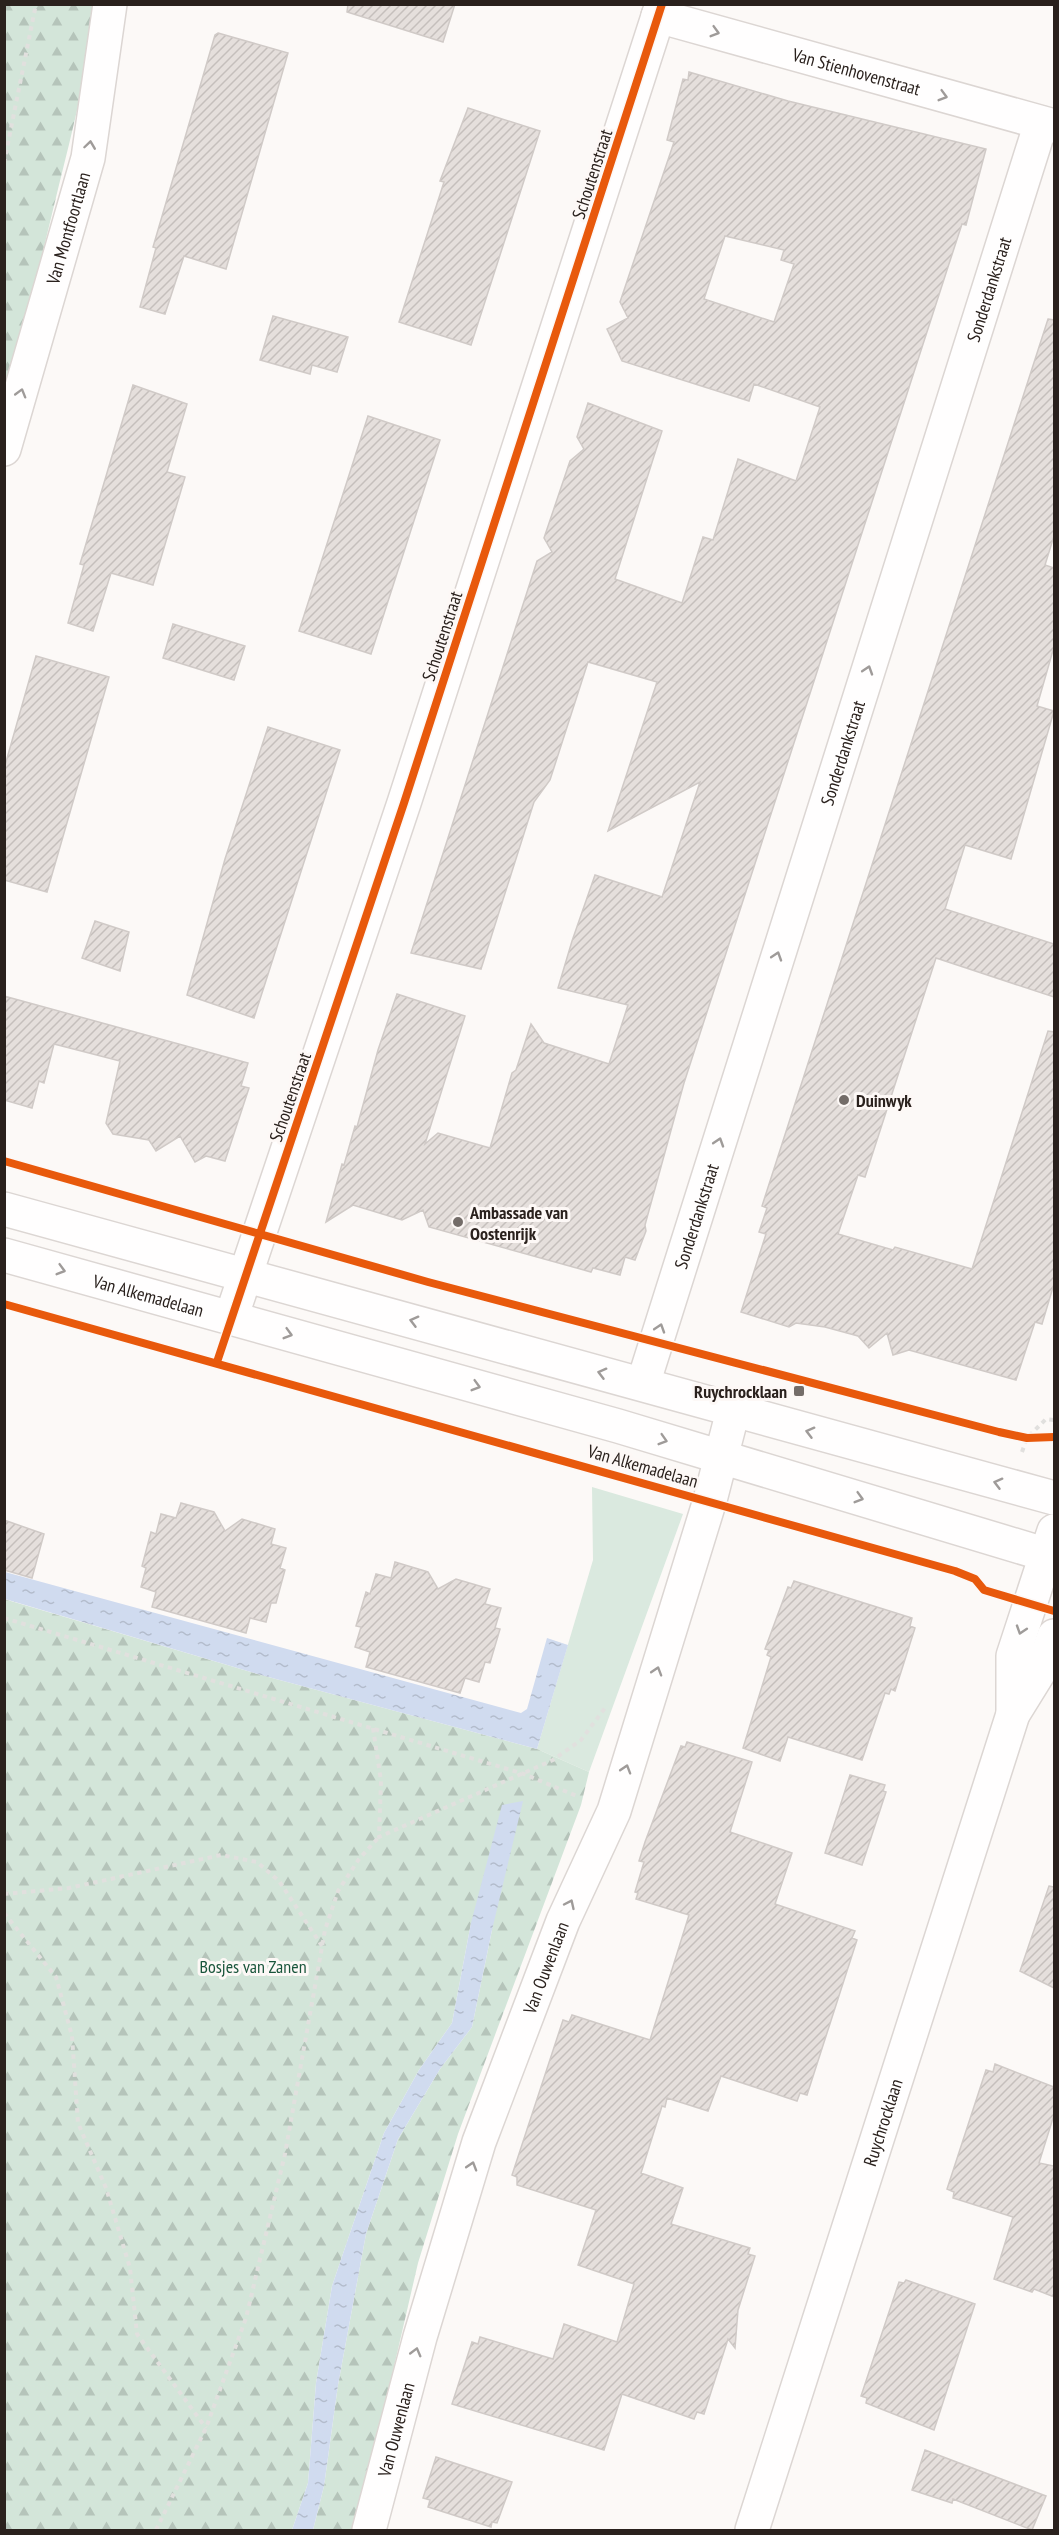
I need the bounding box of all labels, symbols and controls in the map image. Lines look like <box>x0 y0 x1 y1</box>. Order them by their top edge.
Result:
one-way arrow <box>709 25 719 37</box>
street label: Van Stienhovenstraat <box>789 42 923 100</box>
one-way arrow <box>937 89 948 101</box>
street label: Schoutenstraat <box>567 126 617 222</box>
one-way arrow <box>84 140 96 149</box>
street label: Van Montfoortlaan <box>40 169 95 288</box>
street label: Sonderdankstraat <box>961 234 1016 345</box>
one-way arrow <box>14 388 26 399</box>
street label: Schoutenstraat <box>417 588 467 684</box>
one-way arrow <box>861 665 873 676</box>
street label: Sonderdankstraat <box>815 697 870 808</box>
one-way arrow <box>770 951 783 962</box>
street label: Schoutenstraat <box>264 1049 316 1145</box>
place label: Duinwyk <box>856 1089 912 1112</box>
marker: Duinwyk <box>837 1093 851 1107</box>
one-way arrow <box>712 1137 724 1148</box>
street label: Sonderdankstraat <box>669 1161 723 1272</box>
place label: Ambassade van Oostenrijk <box>469 1201 568 1245</box>
marker: Ambassade van Oostenrijk <box>451 1215 465 1229</box>
one-way arrow <box>56 1263 66 1276</box>
street label: Van Alkemadelaan <box>90 1269 206 1322</box>
one-way arrow <box>409 1316 419 1329</box>
one-way arrow <box>653 1323 665 1334</box>
one-way arrow <box>283 1326 293 1339</box>
one-way arrow <box>597 1368 608 1380</box>
one-way arrow <box>470 1379 481 1391</box>
place label: Ruychrocklaan <box>694 1380 787 1403</box>
marker: Ruychrocklaan <box>792 1384 806 1398</box>
one-way arrow <box>805 1427 816 1439</box>
one-way arrow <box>657 1432 668 1445</box>
street label: Van Alkemadelaan <box>584 1439 701 1493</box>
one-way arrow <box>993 1478 1003 1491</box>
one-way arrow <box>853 1491 864 1503</box>
one-way arrow <box>1016 1624 1029 1635</box>
one-way arrow <box>649 1666 662 1677</box>
one-way arrow <box>619 1764 631 1775</box>
one-way arrow <box>563 1900 575 1911</box>
street label: Van Ouwenlaan <box>517 1918 573 2018</box>
park label: Bosjes van Zanen <box>199 1955 307 1978</box>
street label: Ruychrocklaan <box>858 2076 907 2169</box>
one-way arrow <box>465 2161 477 2171</box>
one-way arrow <box>409 2347 421 2358</box>
street label: Van Ouwenlaan <box>372 2380 419 2480</box>

